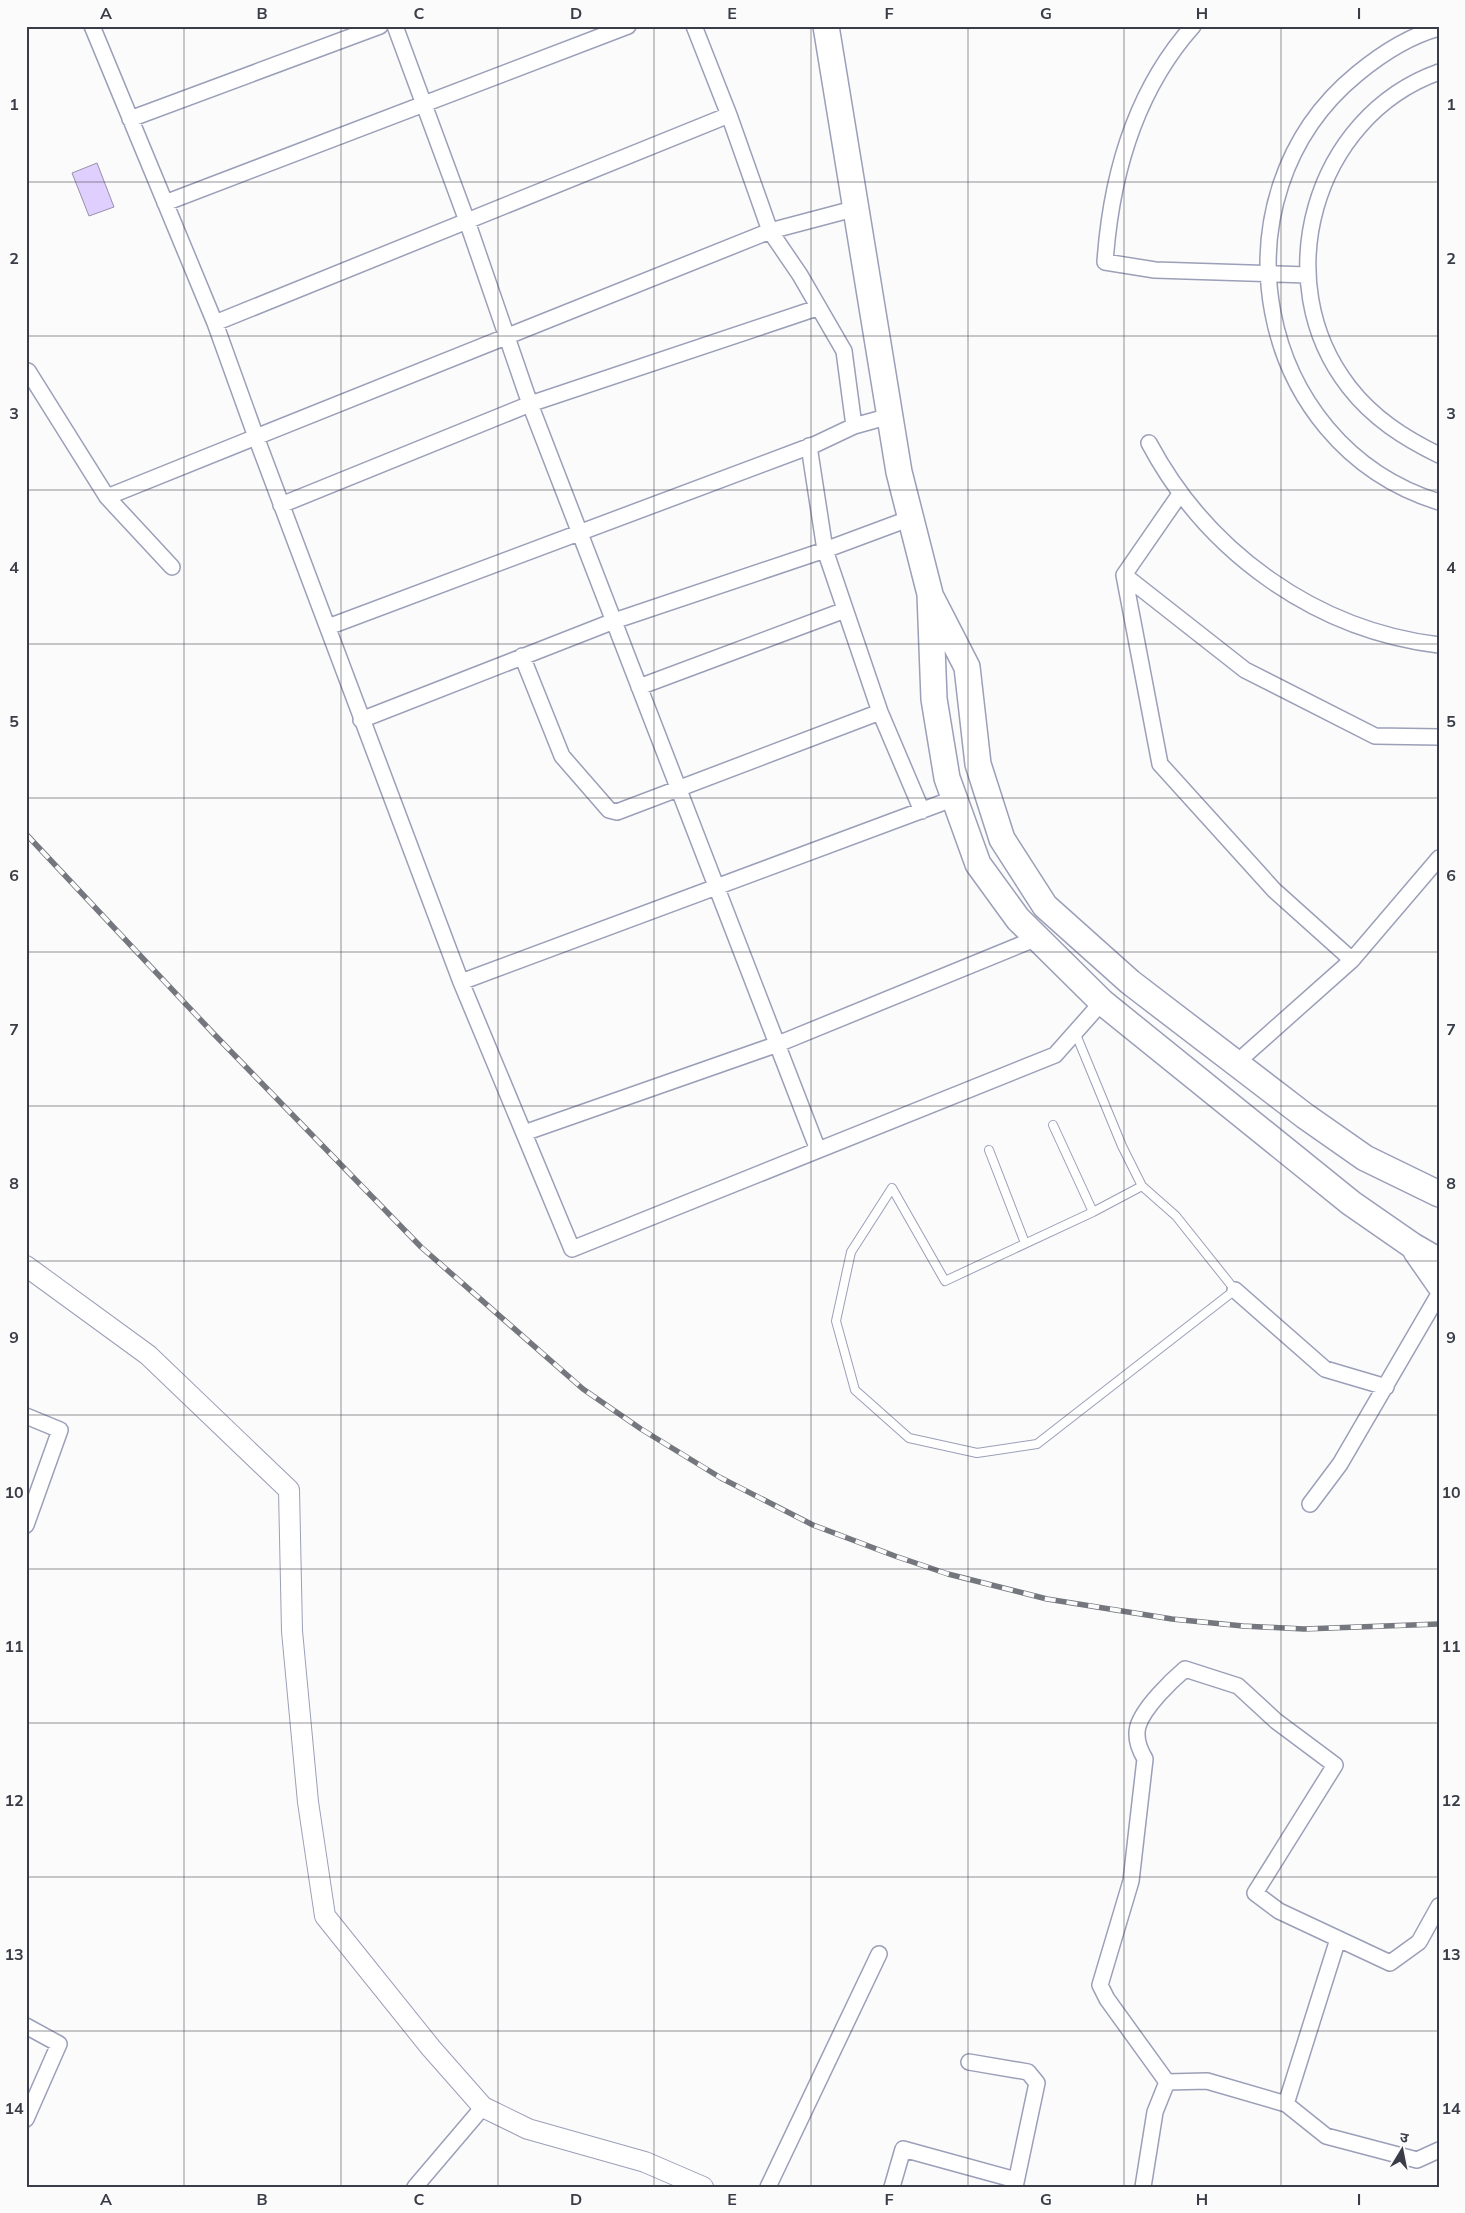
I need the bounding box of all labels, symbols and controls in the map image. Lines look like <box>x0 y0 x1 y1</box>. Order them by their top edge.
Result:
text: A <box>100 3 112 23</box>
text: B <box>256 3 268 23</box>
text: C <box>414 3 425 23</box>
text: D <box>570 3 582 23</box>
text: E <box>727 3 737 23</box>
text: F <box>884 3 894 23</box>
text: G <box>1040 3 1052 23</box>
text: H <box>1196 3 1208 23</box>
text: I <box>1357 3 1361 23</box>
text: 1 <box>9 94 19 114</box>
text: 1 <box>1446 94 1456 114</box>
text: 2 <box>9 248 19 268</box>
text: 2 <box>1446 248 1456 268</box>
text: 3 <box>9 403 19 423</box>
text: 3 <box>1446 403 1456 423</box>
text: 4 <box>9 557 19 577</box>
text: 4 <box>1446 557 1456 577</box>
text: 5 <box>9 711 19 731</box>
text: 5 <box>1446 711 1456 731</box>
text: 6 <box>9 865 19 885</box>
text: 6 <box>1446 865 1456 885</box>
text: 7 <box>9 1019 19 1039</box>
text: 7 <box>1446 1019 1456 1039</box>
text: 8 <box>9 1173 19 1193</box>
text: 8 <box>1446 1173 1456 1193</box>
text: 9 <box>9 1327 19 1347</box>
text: 9 <box>1446 1327 1456 1347</box>
text: 10 <box>4 1482 24 1502</box>
text: 10 <box>1441 1482 1461 1502</box>
text: 11 <box>4 1636 24 1656</box>
text: 11 <box>1441 1636 1461 1656</box>
text: 12 <box>4 1790 24 1810</box>
text: 12 <box>1441 1790 1461 1810</box>
text: 13 <box>4 1944 24 1964</box>
text: 13 <box>1441 1944 1461 1964</box>
text: 14 <box>4 2098 24 2118</box>
text: 14 <box>1441 2098 1461 2118</box>
north arrow <box>1378 2126 1428 2176</box>
text: उ <box>1399 2128 1411 2147</box>
text: A <box>100 2189 112 2209</box>
text: B <box>256 2189 268 2209</box>
text: C <box>414 2189 425 2209</box>
text: D <box>570 2189 582 2209</box>
text: E <box>727 2189 737 2209</box>
text: F <box>884 2189 894 2209</box>
text: G <box>1040 2189 1052 2209</box>
text: H <box>1196 2189 1208 2209</box>
text: I <box>1357 2189 1361 2209</box>

